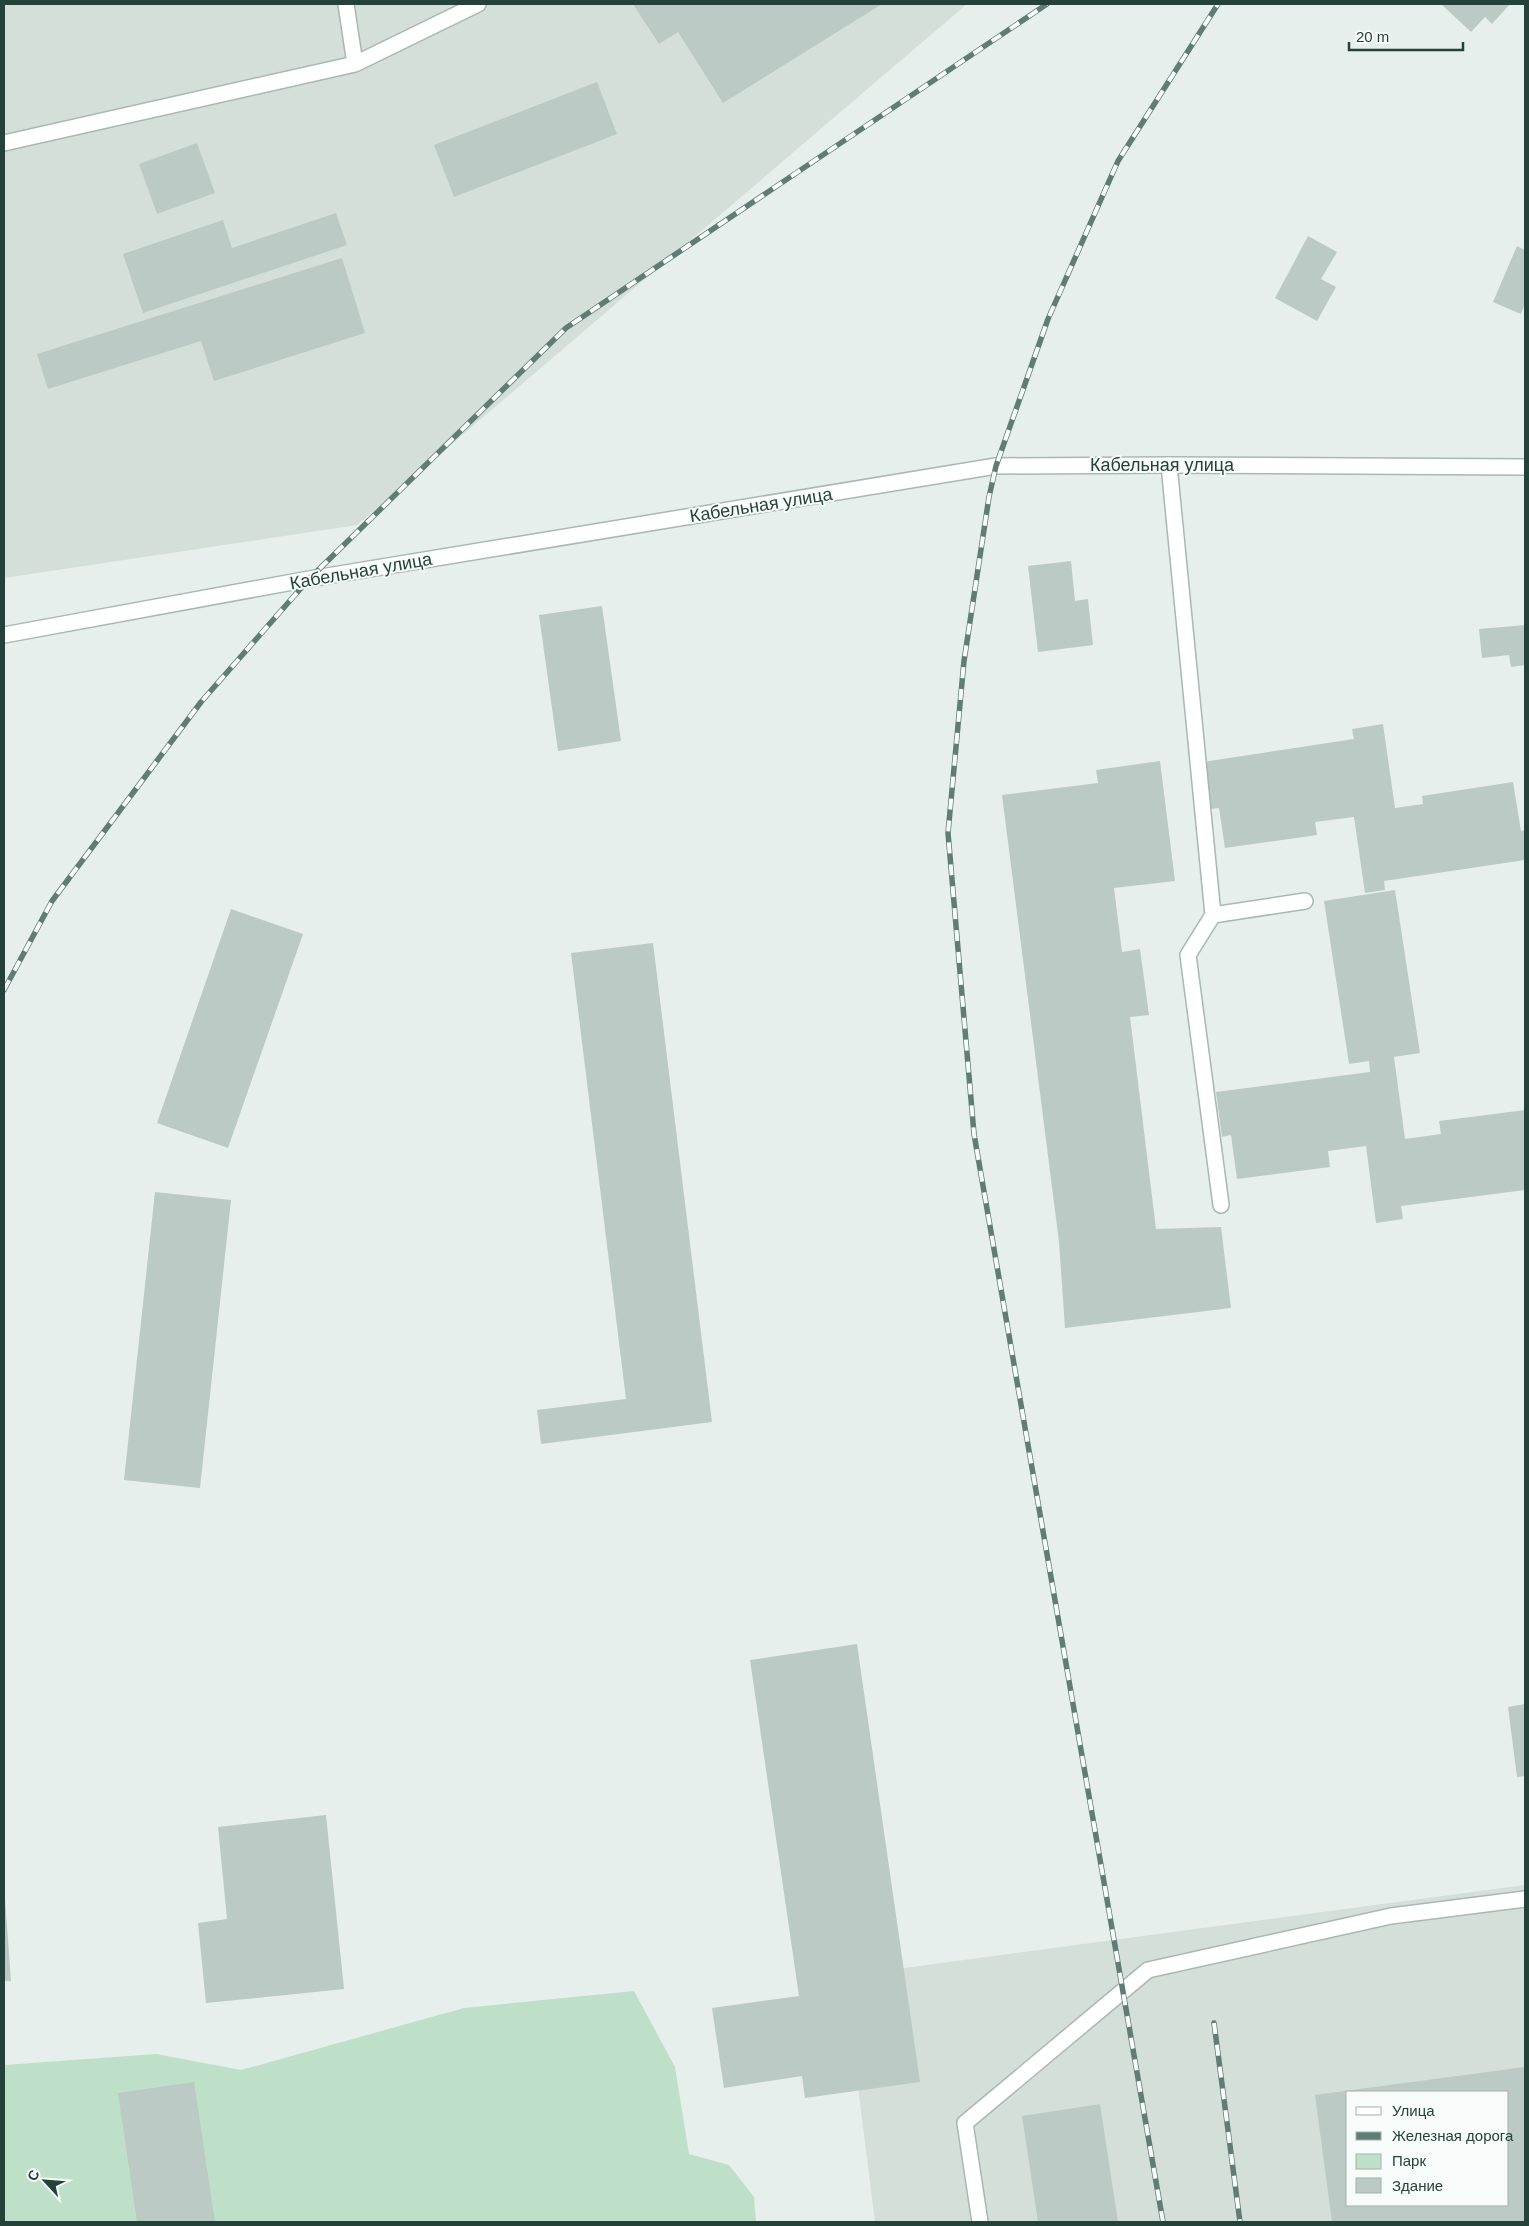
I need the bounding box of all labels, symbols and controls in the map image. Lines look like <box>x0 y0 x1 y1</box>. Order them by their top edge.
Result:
scale bar <box>1349 20 1463 52</box>
text: 20 m <box>1356 28 1389 45</box>
street label: Кабельная улица <box>1090 455 1235 475</box>
street label: Кабельная улица <box>688 484 835 526</box>
street label: Кабельная улица <box>288 548 435 593</box>
legend <box>1346 2091 1509 2206</box>
text: Улица <box>1392 2102 1435 2119</box>
text: Железная дорога <box>1392 2127 1514 2144</box>
text: Парк <box>1392 2152 1426 2169</box>
north arrow <box>20 2156 70 2206</box>
text: С <box>24 2167 43 2183</box>
text: Здание <box>1392 2177 1443 2194</box>

